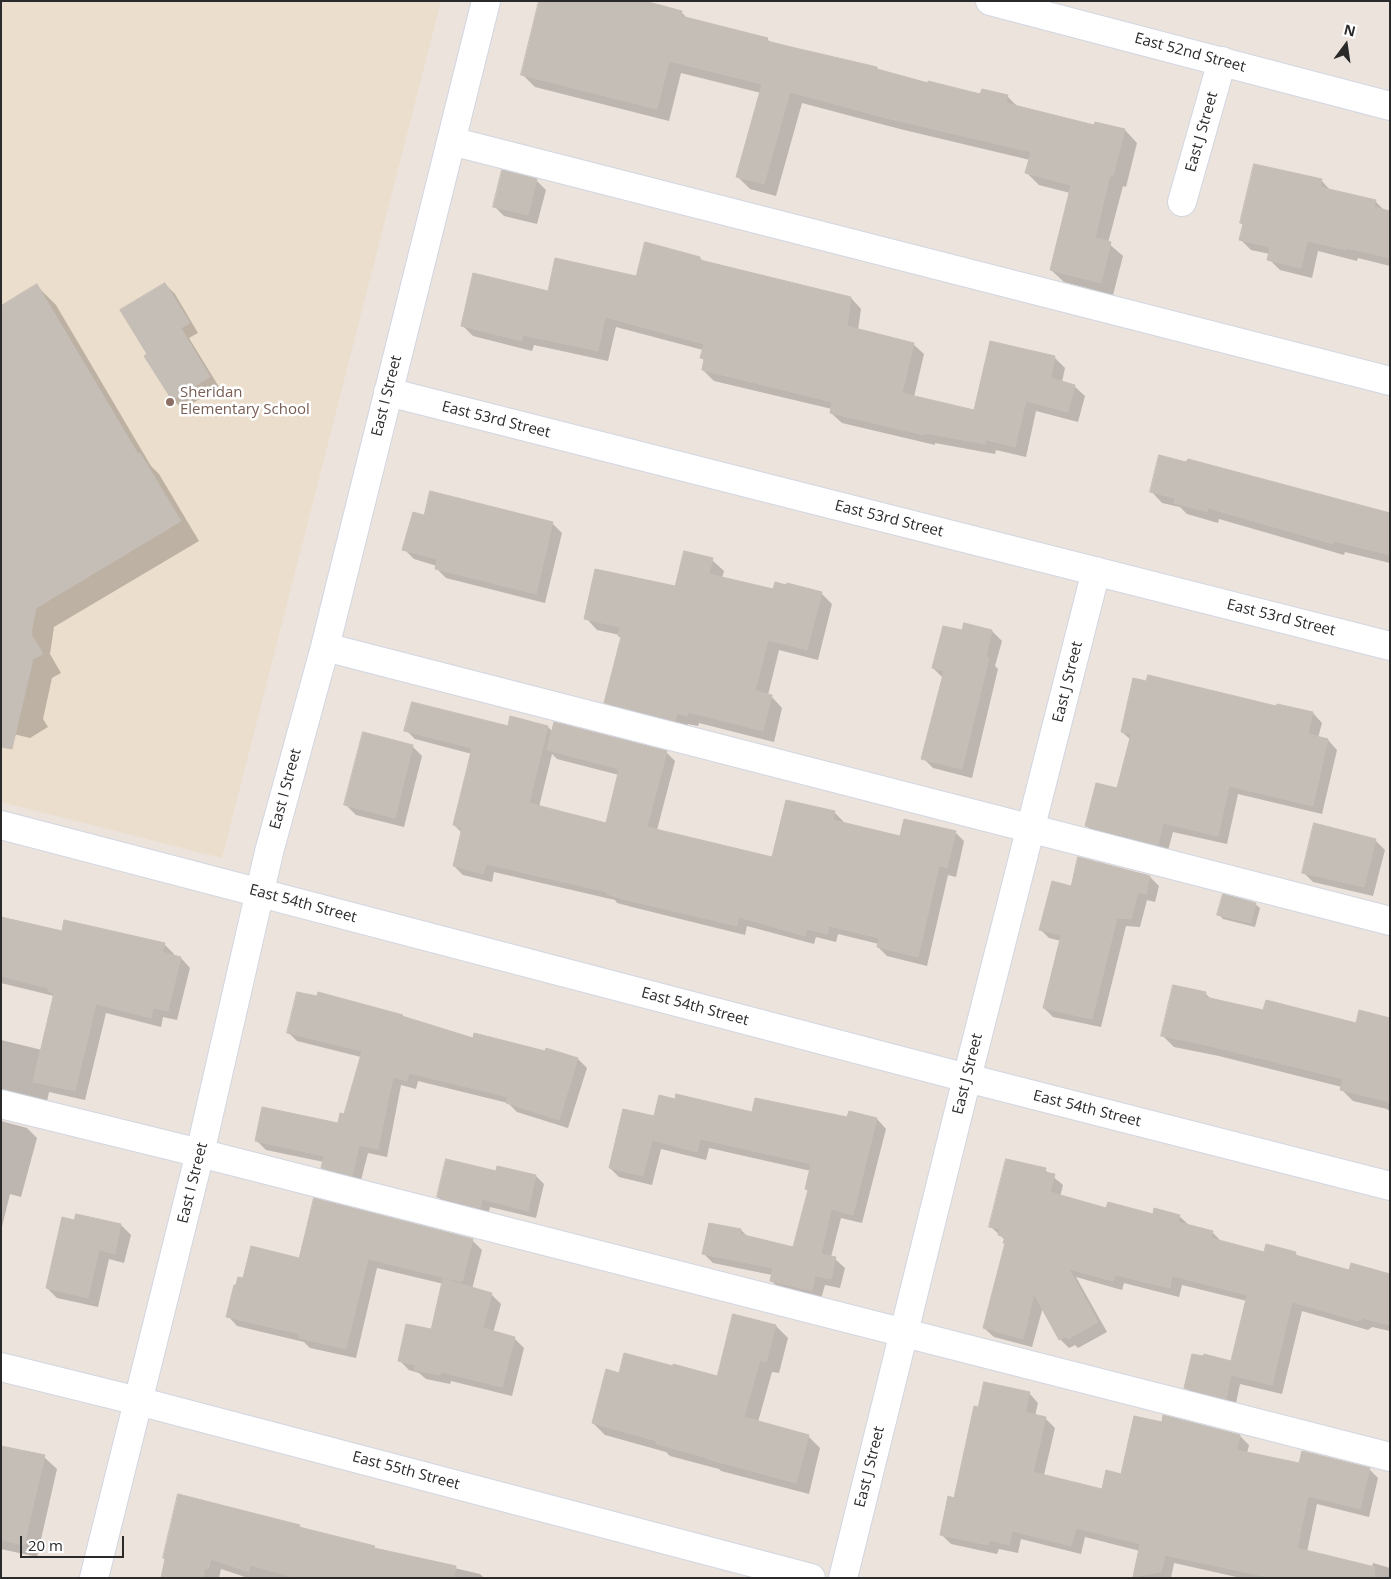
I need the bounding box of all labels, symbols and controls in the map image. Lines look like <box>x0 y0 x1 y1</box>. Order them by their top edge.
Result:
text: N <box>1342 19 1358 41</box>
north arrow <box>1321 20 1371 70</box>
street label: East 52nd Street <box>1132 30 1248 76</box>
street label: East J Street <box>1182 90 1222 174</box>
street label: East I Street <box>368 354 406 438</box>
place label: Sheridan Elementary School <box>180 384 310 419</box>
marker: Sheridan Elementary School <box>164 396 176 408</box>
street label: East 53rd Street <box>440 398 552 442</box>
street label: East 53rd Street <box>833 497 945 541</box>
street label: East 53rd Street <box>1225 596 1337 640</box>
street label: East J Street <box>1049 640 1087 724</box>
street label: East I Street <box>267 747 305 831</box>
street label: East 54th Street <box>247 881 359 927</box>
street label: East 54th Street <box>639 984 751 1030</box>
street label: East J Street <box>949 1032 987 1116</box>
street label: East 54th Street <box>1031 1087 1143 1131</box>
street label: East I Street <box>174 1141 212 1225</box>
street label: East J Street <box>851 1425 889 1509</box>
street label: East 55th Street <box>350 1448 462 1494</box>
scale bar <box>22 1526 126 1558</box>
text: 20 m <box>28 1535 63 1555</box>

